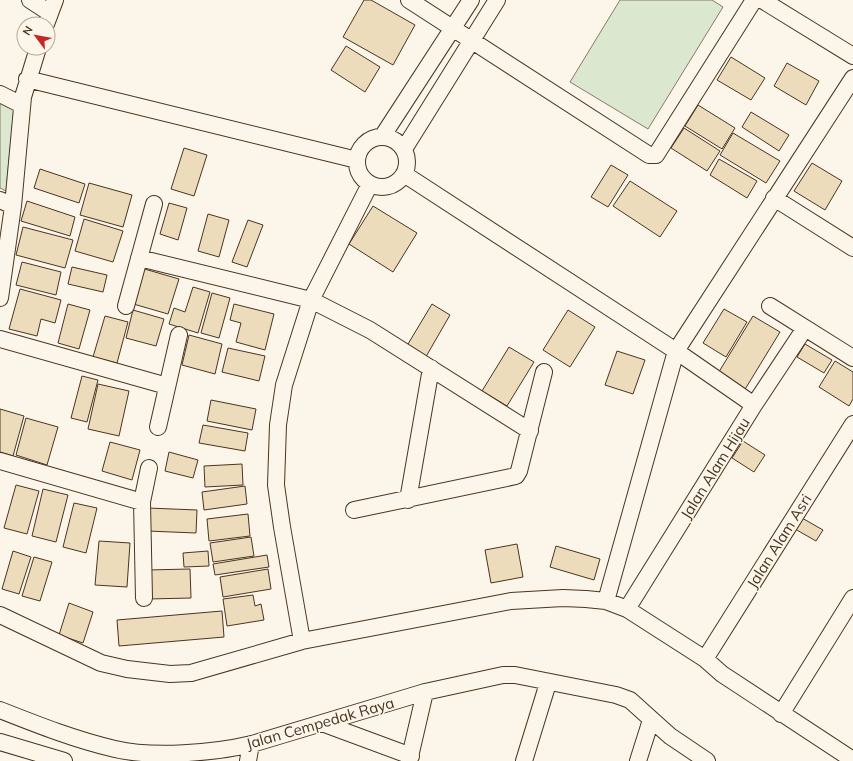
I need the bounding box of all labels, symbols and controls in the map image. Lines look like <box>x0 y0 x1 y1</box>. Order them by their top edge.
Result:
north arrow <box>16 16 56 56</box>
text: N <box>19 23 36 38</box>
street label: Jalan Alam Hijau <box>676 414 754 522</box>
street label: Jalan Alam Asri <box>743 490 815 592</box>
street label: Jalan Cempedak Raya <box>244 693 396 753</box>

